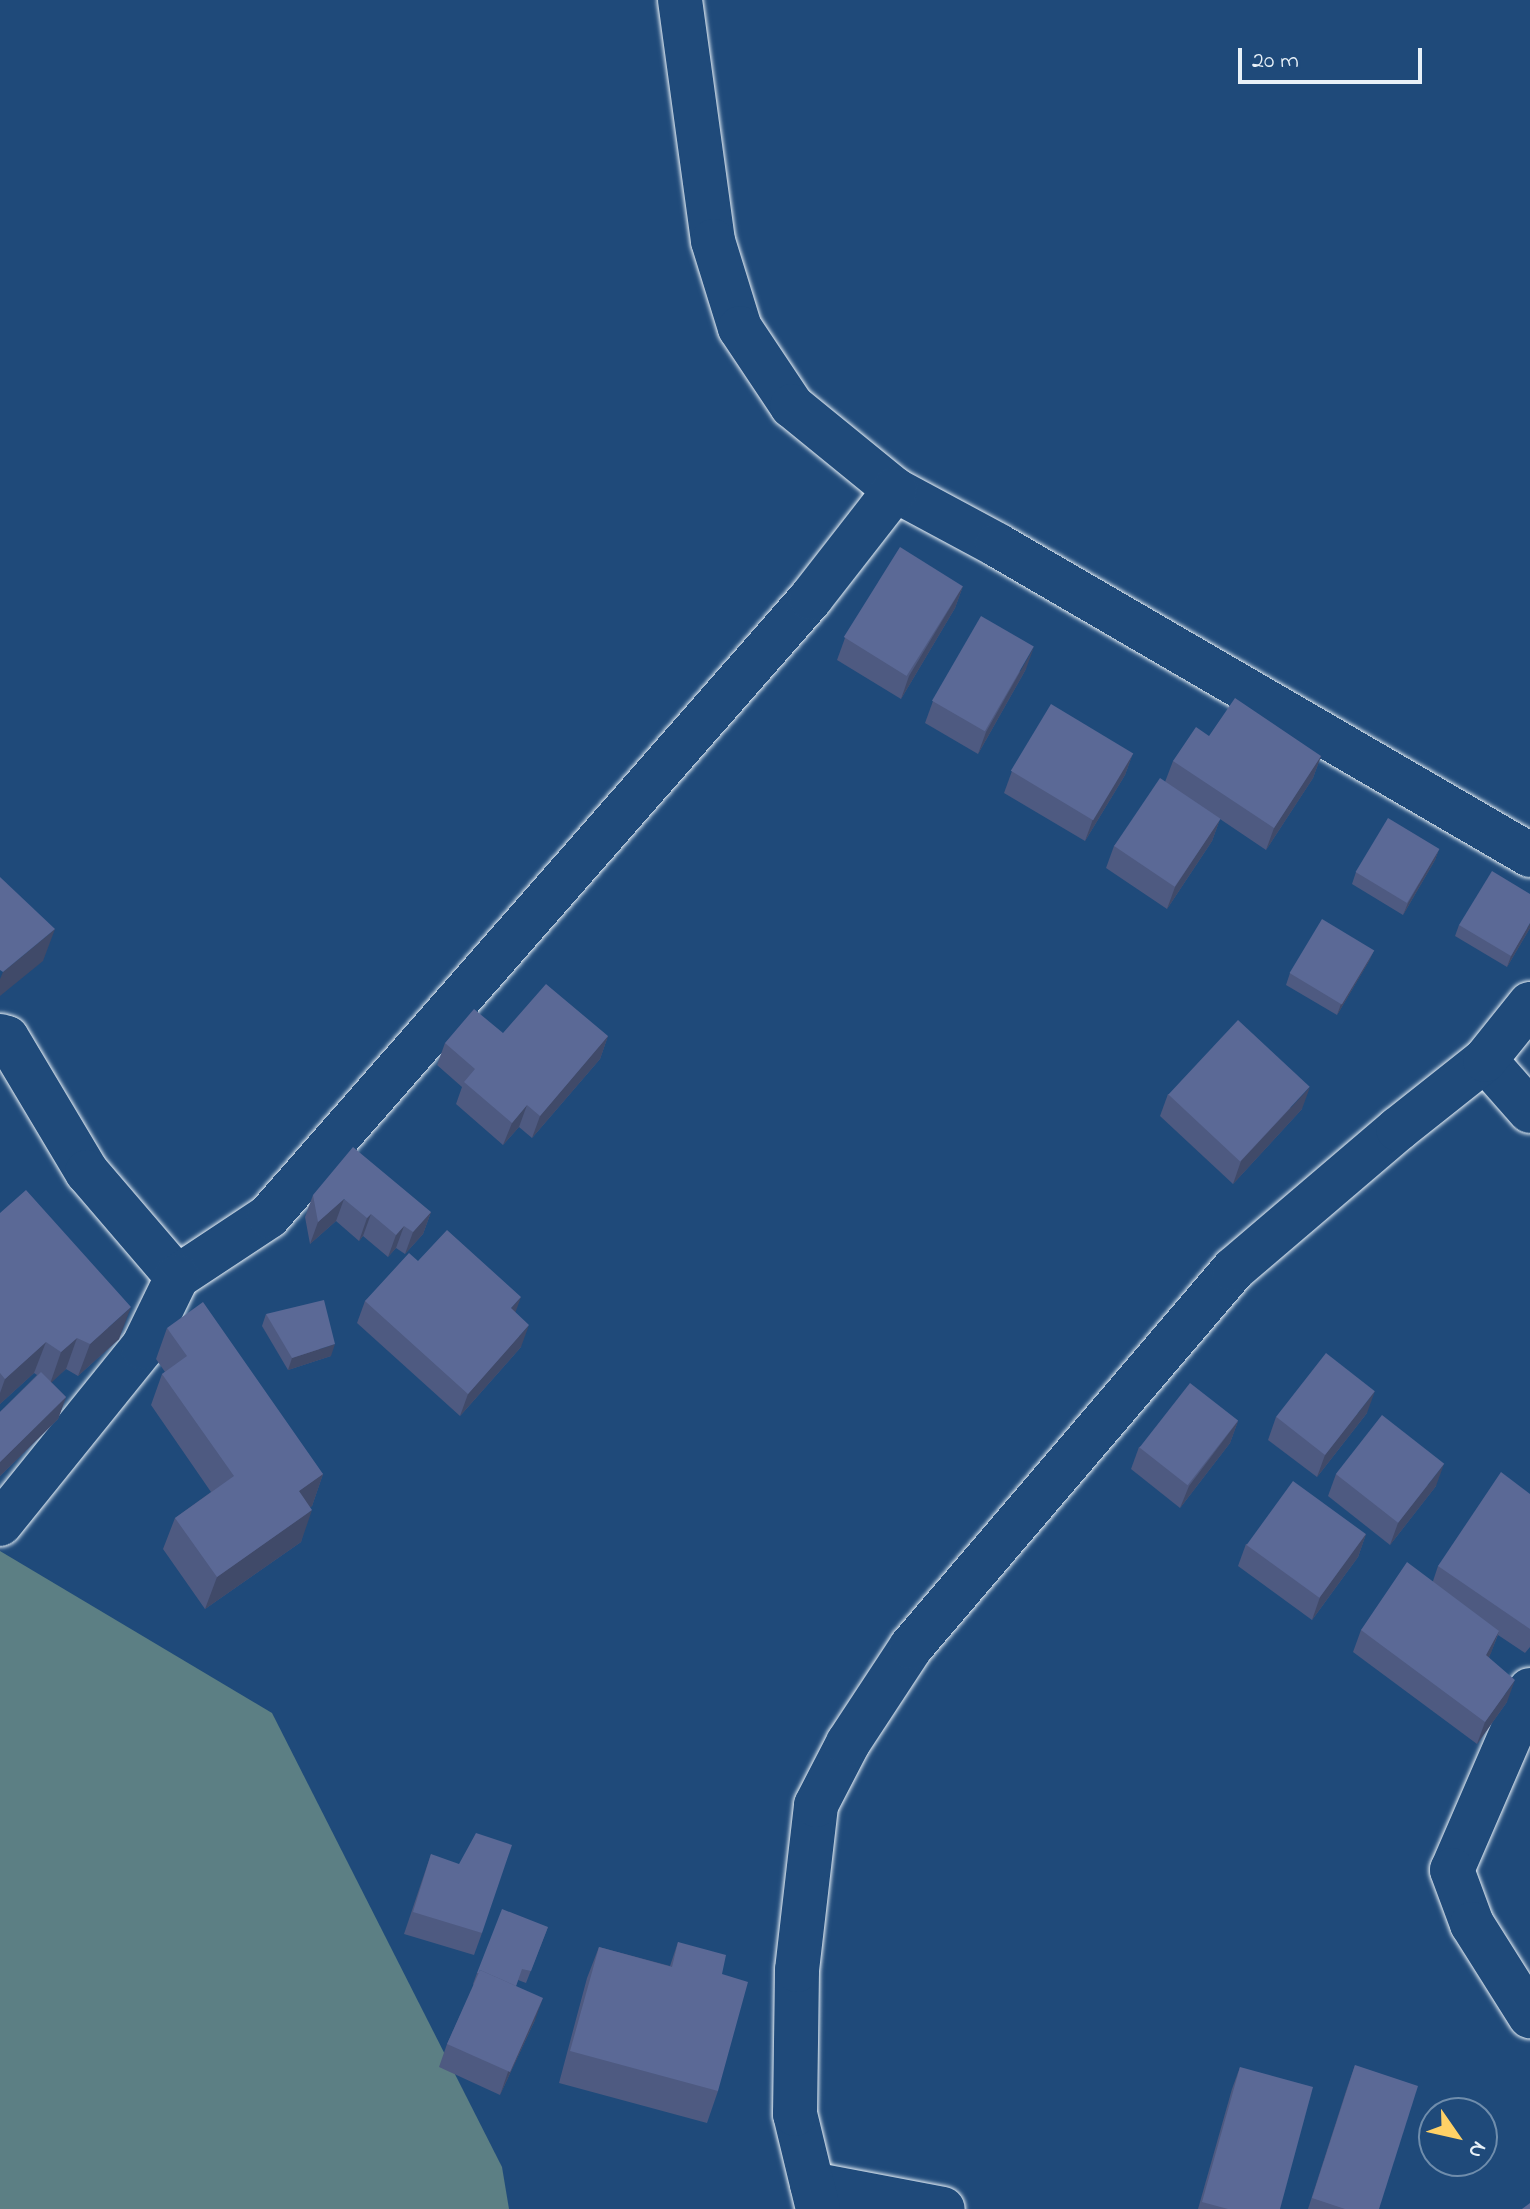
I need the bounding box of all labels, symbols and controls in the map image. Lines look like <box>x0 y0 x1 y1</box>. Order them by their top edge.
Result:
scale bar <box>1242 32 1426 82</box>
text: 20 m <box>1252 44 1299 79</box>
north arrow <box>1418 2097 1498 2177</box>
text: N <box>1459 2134 1494 2164</box>

